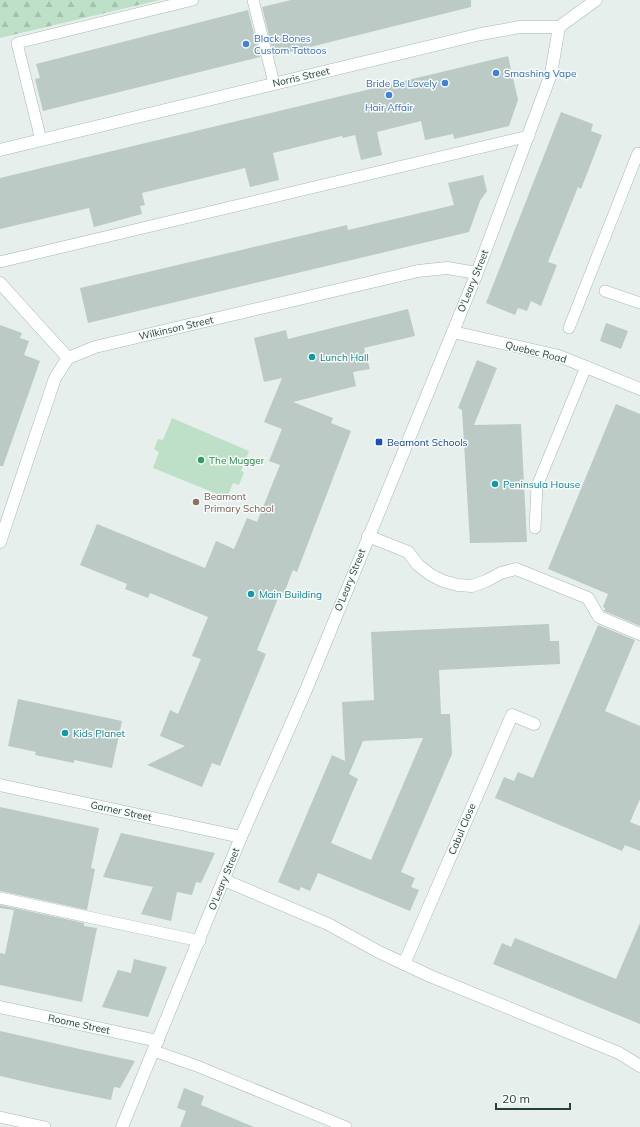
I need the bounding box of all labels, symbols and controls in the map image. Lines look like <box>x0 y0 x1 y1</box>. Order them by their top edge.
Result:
place label: Black Bones Custom Tattoos <box>254 32 326 57</box>
marker: Black Bones Custom Tattoos <box>241 39 251 49</box>
street label: Norris Street <box>271 64 331 90</box>
place label: Smashing Vape <box>504 67 577 80</box>
marker: Smashing Vape <box>491 68 501 78</box>
place label: Bride Be Lovely <box>366 77 438 90</box>
marker: Bride Be Lovely <box>440 78 450 88</box>
marker: Hair Affair <box>384 90 394 100</box>
place label: Hair Affair <box>365 101 413 114</box>
street label: O'Leary Street <box>455 247 492 314</box>
street label: Wilkinson Street <box>137 313 215 343</box>
street label: Quebec Road <box>504 338 568 366</box>
place label: Lunch Hall <box>320 351 369 364</box>
marker: Lunch Hall <box>307 352 317 362</box>
place label: Beamont Schools <box>387 436 468 449</box>
marker: Beamont Schools <box>374 437 384 447</box>
place label: The Mugger <box>209 454 265 467</box>
marker: The Mugger <box>196 455 206 465</box>
place label: Peninsula House <box>503 478 580 491</box>
marker: Peninsula House <box>490 479 500 489</box>
place label: Beamont Primary School <box>204 490 274 515</box>
marker: Beamont Primary School <box>191 497 201 507</box>
street label: O'Leary Street <box>332 546 369 613</box>
place label: Main Building <box>259 588 322 601</box>
marker: Main Building <box>246 589 256 599</box>
place label: Kids Planet <box>73 727 125 740</box>
marker: Kids Planet <box>60 728 70 738</box>
street label: Garner Street <box>89 798 153 824</box>
street label: Cabul Close <box>445 801 479 857</box>
street label: O'Leary Street <box>206 845 243 912</box>
street label: Roome Street <box>47 1011 112 1037</box>
scale bar <box>496 1085 570 1111</box>
text: 20 m <box>502 1091 530 1106</box>

